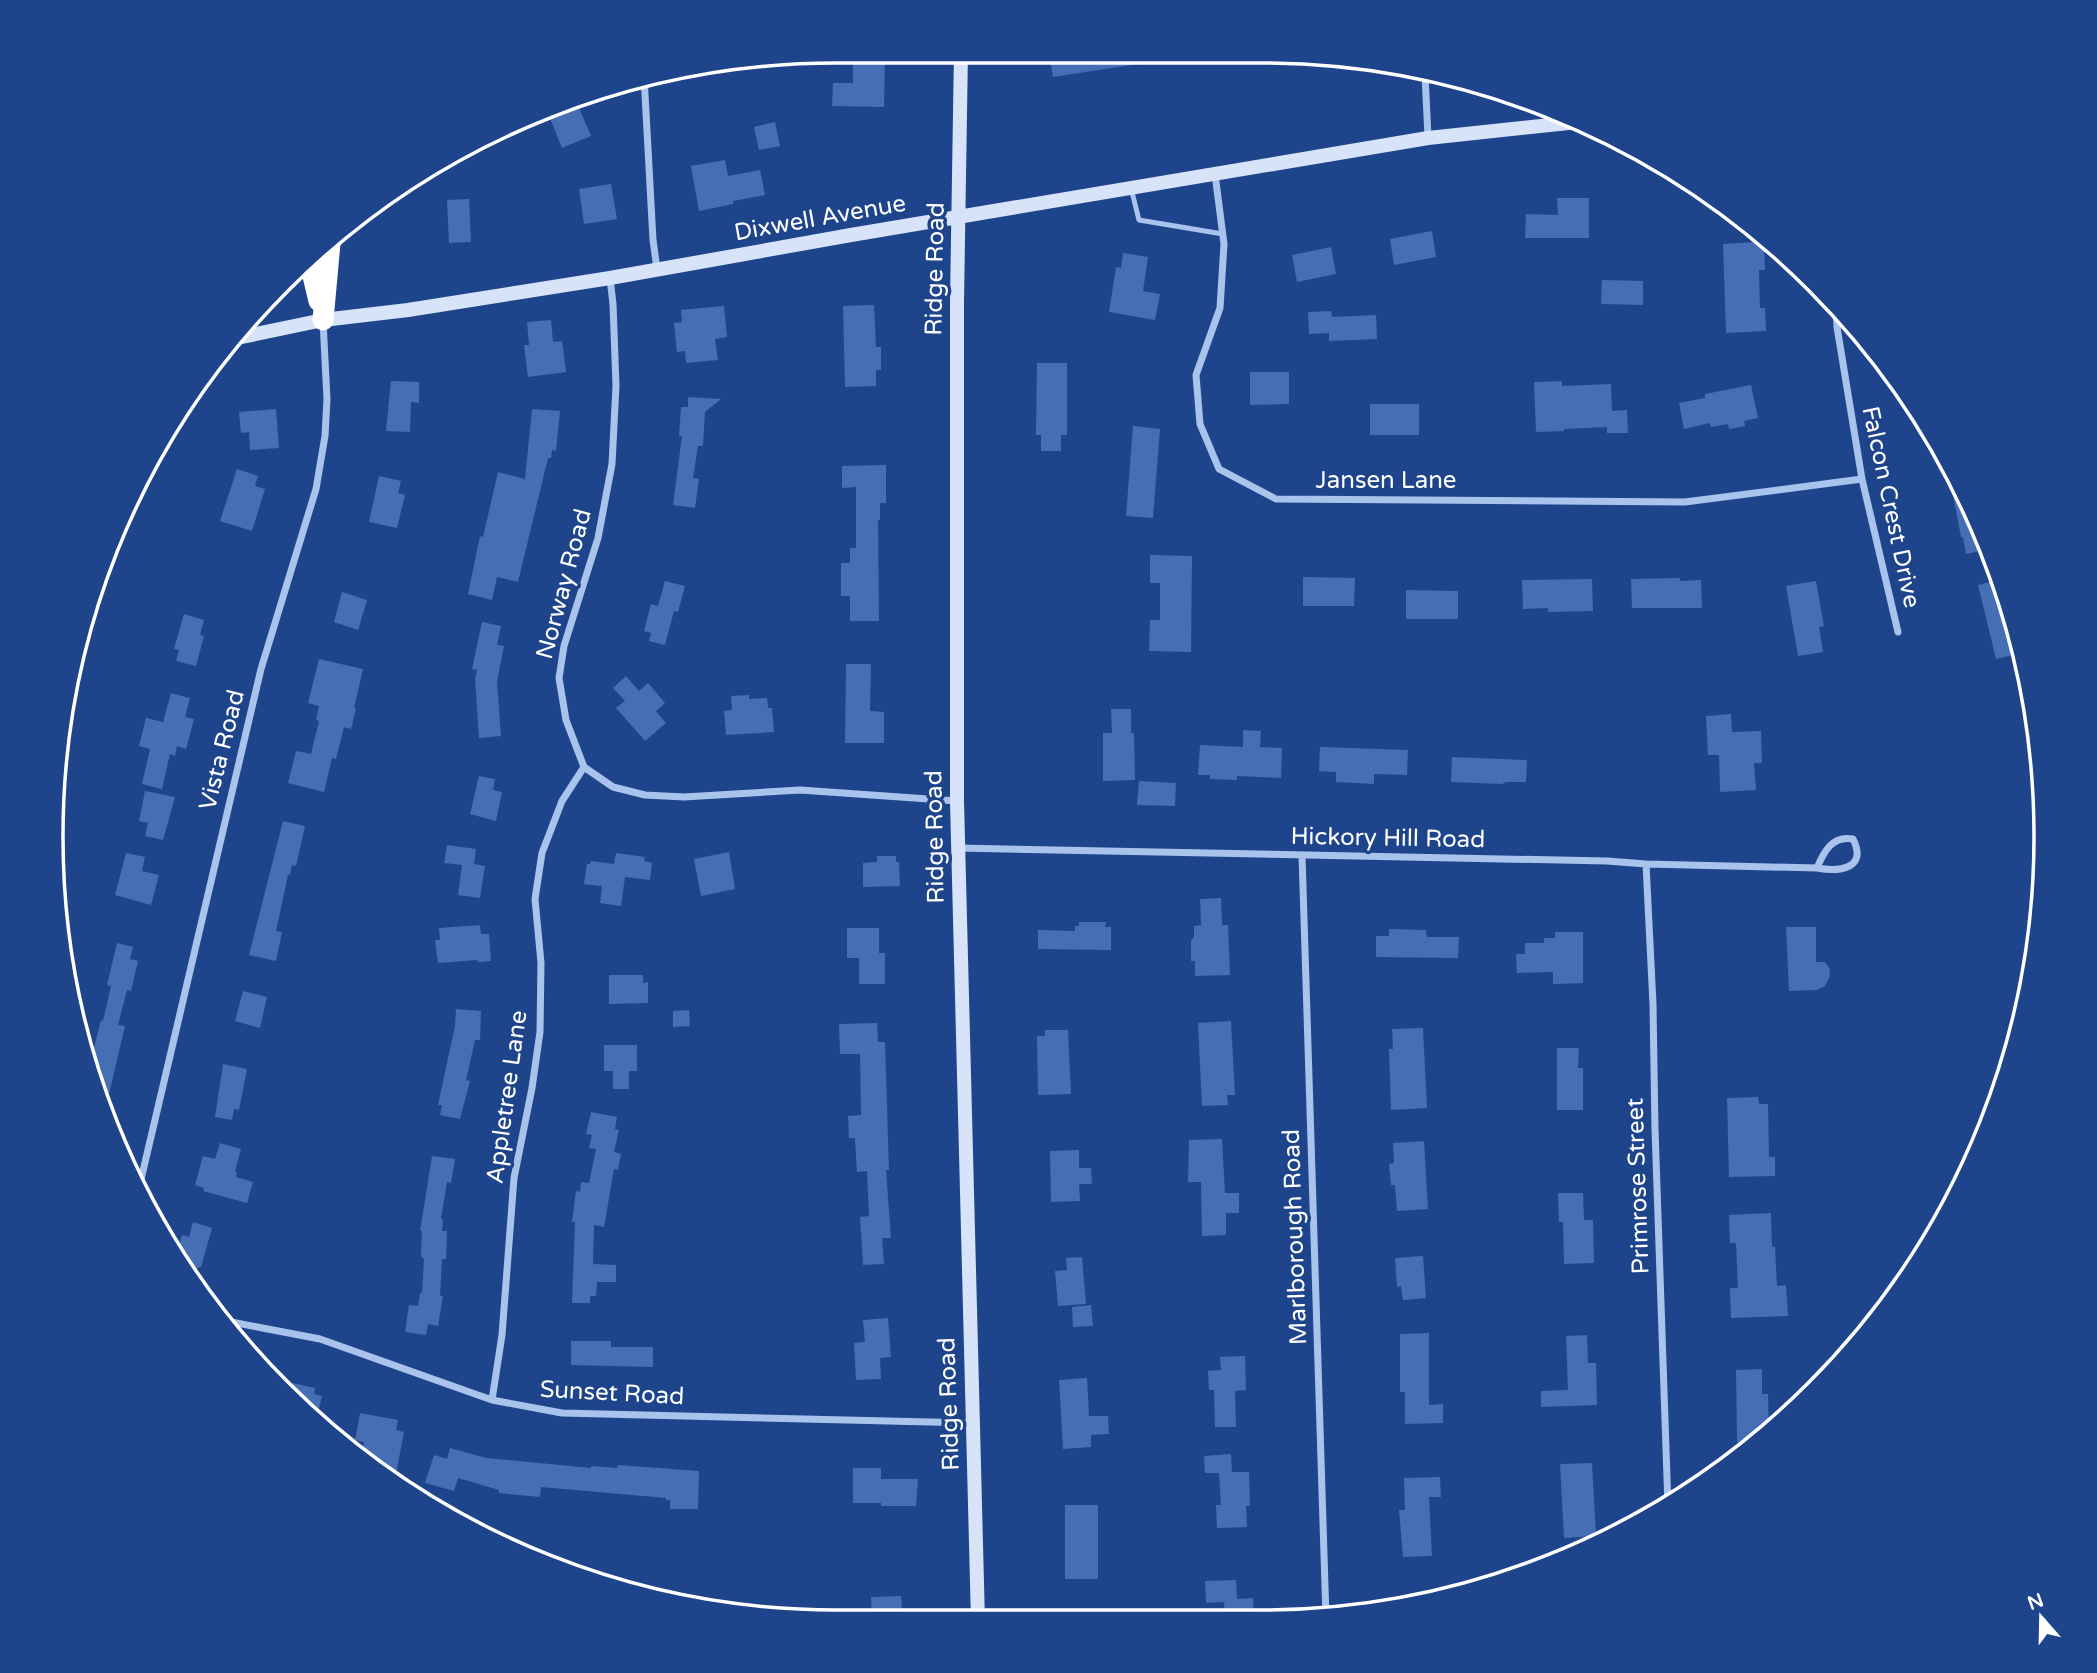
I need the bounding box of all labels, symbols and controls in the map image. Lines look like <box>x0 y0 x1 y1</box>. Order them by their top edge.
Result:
street label: Dixwell Avenue <box>732 189 908 247</box>
street label: Ridge Road <box>919 202 951 336</box>
street label: Falcon Crest Drive <box>1855 404 1927 610</box>
street label: Jansen Lane <box>1316 466 1456 495</box>
street label: Norway Road <box>530 506 598 662</box>
street label: Vista Road <box>193 687 251 813</box>
street label: Ridge Road <box>919 770 951 904</box>
street label: Hickory Hill Road <box>1290 822 1486 854</box>
street label: Appletree Lane <box>480 1009 534 1185</box>
street label: Primrose Street <box>1620 1097 1656 1275</box>
street label: Marlborough Road <box>1277 1129 1313 1345</box>
street label: Ridge Road <box>932 1337 966 1471</box>
street label: Sunset Road <box>539 1375 685 1411</box>
north arrow <box>2006 1582 2076 1652</box>
text: N <box>2025 1589 2046 1615</box>

